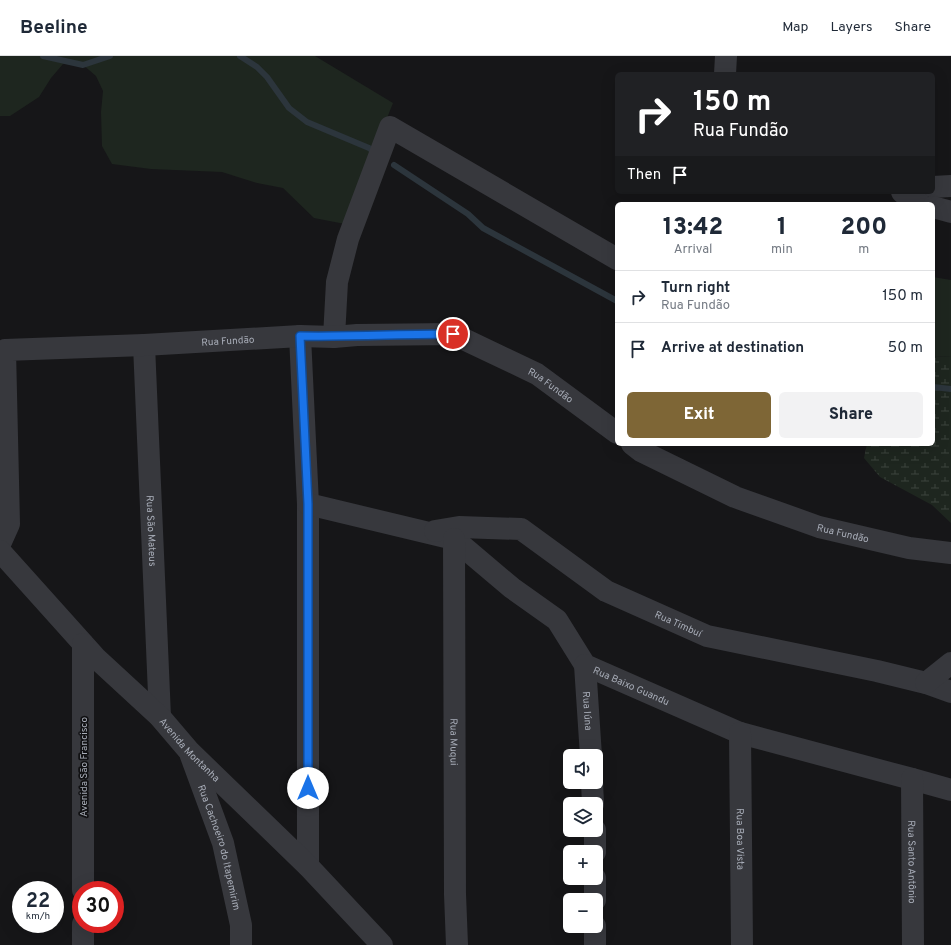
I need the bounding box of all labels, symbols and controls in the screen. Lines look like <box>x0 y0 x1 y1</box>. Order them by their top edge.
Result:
text: Beeline <box>20 16 88 40</box>
text: Map <box>782 19 808 36</box>
text: Layers <box>830 19 872 36</box>
text: Share <box>894 19 931 36</box>
text: 150 m <box>693 85 771 121</box>
icon: right <box>627 88 679 140</box>
text: Rua Fundão <box>693 120 788 143</box>
icon: arrive <box>669 164 691 186</box>
text: Then <box>627 166 661 185</box>
text: 13:42 <box>663 213 723 243</box>
text: 1 <box>777 213 787 243</box>
text: 200 <box>841 213 887 243</box>
text: Arrival <box>674 242 712 258</box>
text: min <box>771 242 793 258</box>
text: m <box>858 242 869 258</box>
text: Turn right <box>661 279 730 298</box>
icon: right <box>627 286 649 308</box>
text: 150 m <box>882 287 923 306</box>
text: Rua Fundão <box>661 298 730 314</box>
pin <box>436 317 470 351</box>
icon: arrive <box>442 323 464 345</box>
street label: Rua Fundão <box>201 334 255 350</box>
icon: arrive <box>627 338 649 360</box>
text: Arrive at destination <box>661 339 804 358</box>
text: 50 m <box>888 339 923 358</box>
street label: Rua Fundão <box>525 366 576 407</box>
button: Exit <box>627 392 771 438</box>
button: Share <box>779 392 923 438</box>
street label: Rua São Mateus <box>142 495 159 567</box>
street label: Rua Fundão <box>815 522 870 547</box>
street label: Rua Timbuí <box>652 609 705 641</box>
street label: Rua Baixo Guandu <box>591 664 671 709</box>
street label: Rua Iúna <box>579 691 594 731</box>
street label: Avenida Montanha <box>156 716 222 785</box>
street label: Avenida São Francisco <box>78 717 91 817</box>
street label: Rua Muqui <box>447 718 460 766</box>
map controls <box>563 749 603 933</box>
button: sound <box>563 749 603 789</box>
position arrow <box>287 767 329 809</box>
street label: Rua Cachoeiro do Itapemirim <box>194 783 243 912</box>
button: layers <box>563 797 603 837</box>
street label: Rua Boa Vista <box>733 808 746 870</box>
street label: Rua Santo Antônio <box>904 820 918 904</box>
button: + <box>563 845 603 885</box>
speed limit sign: 30 <box>72 881 124 933</box>
text: 22 <box>26 889 50 915</box>
button: − <box>563 893 603 933</box>
text: km/h <box>26 910 50 923</box>

